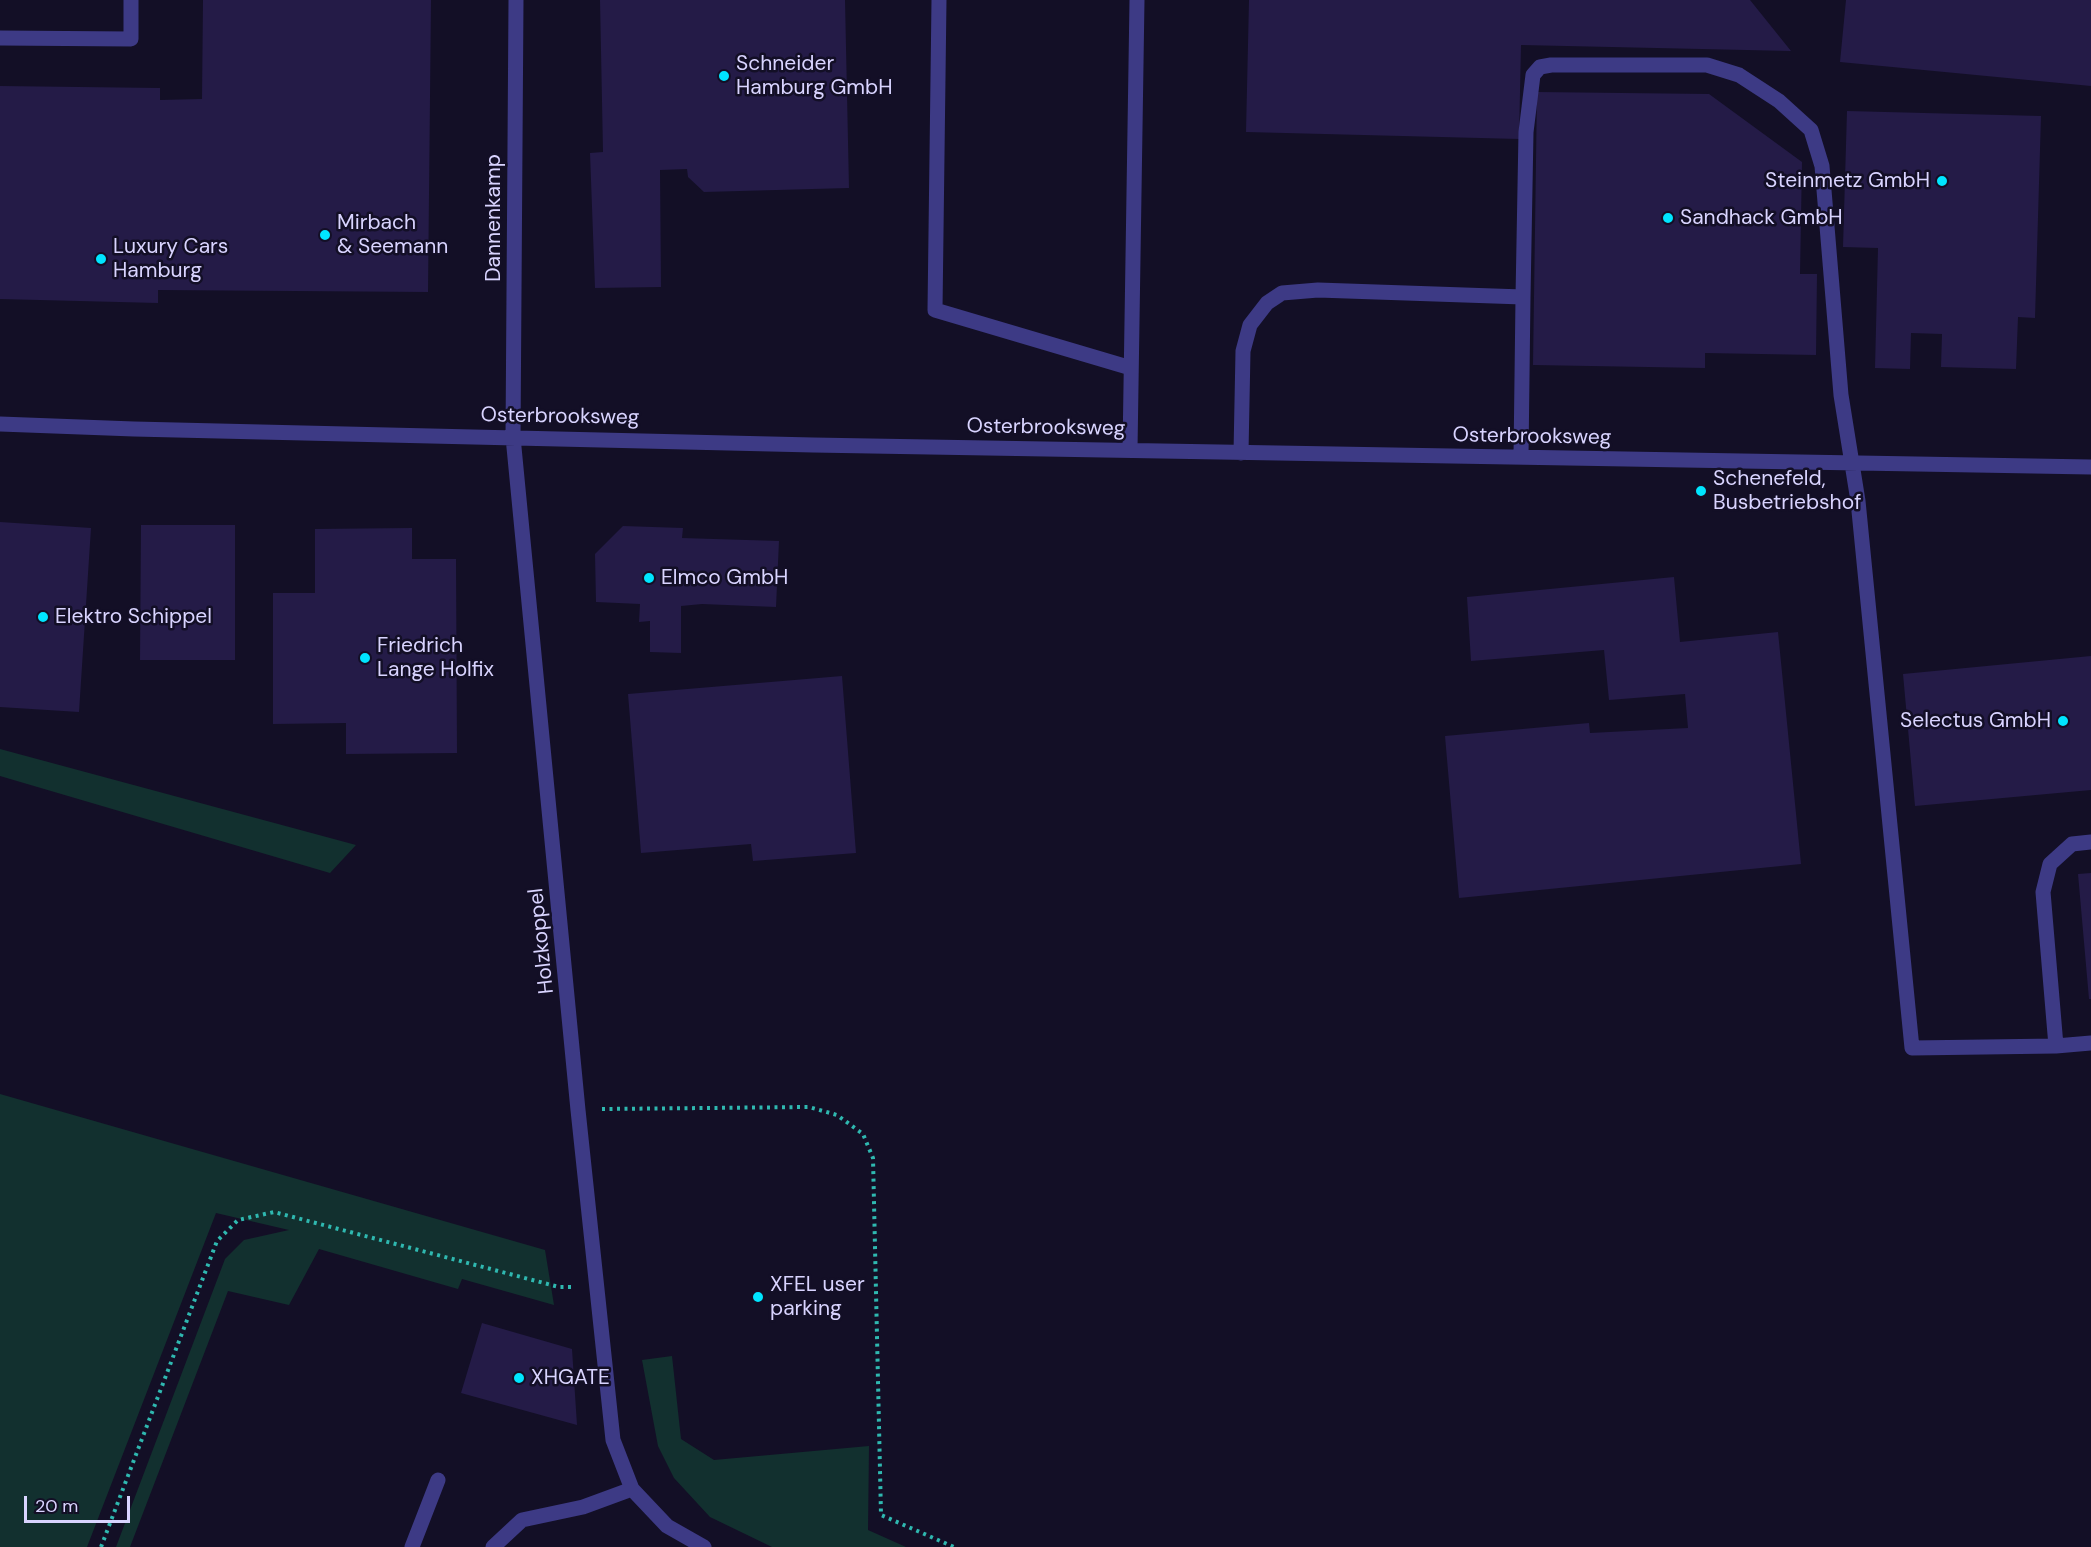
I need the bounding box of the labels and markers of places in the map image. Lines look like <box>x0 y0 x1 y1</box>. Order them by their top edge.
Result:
place label: Schneider Hamburg GmbH <box>736 51 893 101</box>
marker: Schneider Hamburg GmbH <box>717 69 731 83</box>
place label: Steinmetz GmbH <box>1765 168 1930 194</box>
marker: Steinmetz GmbH <box>1935 174 1949 188</box>
place label: Sandhack GmbH <box>1680 205 1843 231</box>
place label: Mirbach & Seemann <box>337 210 448 260</box>
marker: Sandhack GmbH <box>1661 211 1675 225</box>
marker: Mirbach & Seemann <box>318 228 332 242</box>
place label: Luxury Cars Hamburg <box>113 234 228 284</box>
marker: Luxury Cars Hamburg <box>94 252 108 266</box>
place label: Schenefeld, Busbetriebshof <box>1713 466 1861 516</box>
marker: Schenefeld, Busbetriebshof <box>1694 484 1708 498</box>
place label: Elmco GmbH <box>661 565 788 591</box>
marker: Elmco GmbH <box>642 571 656 585</box>
place label: Elektro Schippel <box>55 604 212 630</box>
marker: Elektro Schippel <box>36 610 50 624</box>
place label: Friedrich Lange Holfix <box>377 633 494 683</box>
marker: Friedrich Lange Holfix <box>358 651 372 665</box>
place label: Selectus GmbH <box>1900 708 2051 734</box>
marker: Selectus GmbH <box>2056 714 2070 728</box>
place label: XFEL user parking <box>770 1272 865 1322</box>
marker: XFEL user parking <box>751 1290 765 1304</box>
place label: XHGATE <box>531 1365 610 1391</box>
marker: XHGATE <box>512 1371 526 1385</box>

